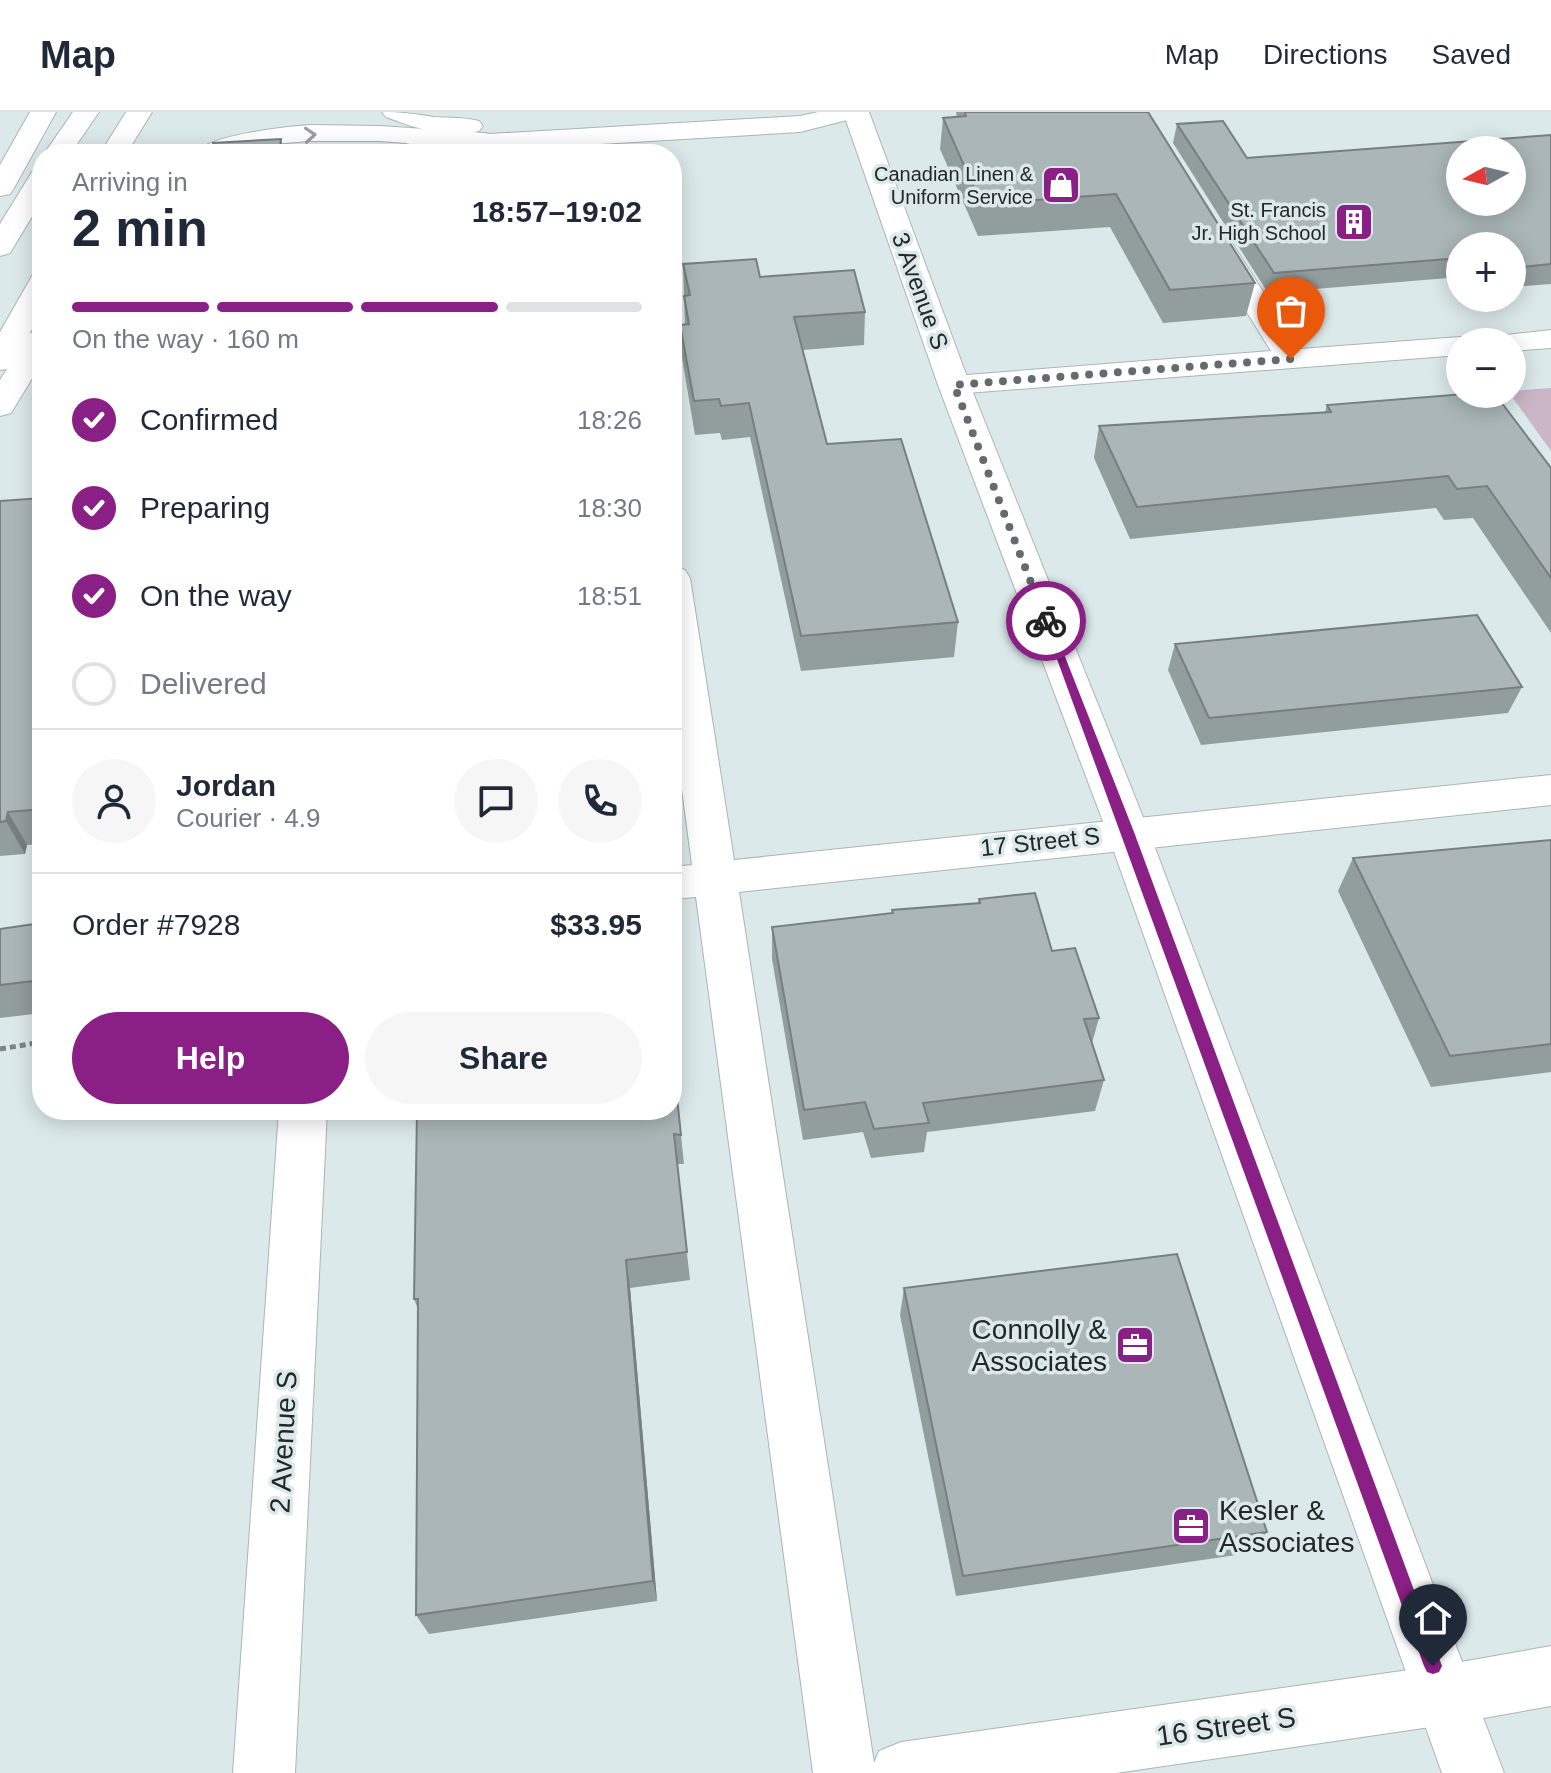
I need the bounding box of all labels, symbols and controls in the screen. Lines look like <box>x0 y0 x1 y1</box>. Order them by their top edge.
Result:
text: Map <box>40 34 116 76</box>
text: Map <box>1165 39 1219 70</box>
text: Directions <box>1263 39 1388 70</box>
text: Saved <box>1432 39 1511 70</box>
one-way arrow <box>304 126 317 143</box>
north arrow <box>1446 136 1526 216</box>
map controls <box>1446 136 1526 408</box>
place label: Canadian Linen & Uniform Service <box>874 163 1034 208</box>
shop icon: Canadian Linen & Uniform Service <box>1040 164 1082 206</box>
text: Arriving in <box>72 167 188 197</box>
text: 18:57–19:02 <box>472 195 642 228</box>
text: 2 min <box>72 199 208 257</box>
place label: St. Francis Jr. High School <box>1191 199 1326 244</box>
building icon: St. Francis Jr. High School <box>1333 201 1375 243</box>
street label: 3 Avenue S <box>887 229 954 353</box>
button: + <box>1446 232 1526 312</box>
pin <box>1257 277 1325 359</box>
icon: bag <box>1269 289 1313 333</box>
text: On the way · 160 m <box>72 324 299 354</box>
button: − <box>1446 328 1526 408</box>
icon: check <box>72 398 116 442</box>
text: Confirmed <box>140 403 278 436</box>
text: 18:26 <box>577 405 642 435</box>
icon: check <box>72 486 116 530</box>
text: Preparing <box>140 491 270 524</box>
text: 18:30 <box>577 493 642 523</box>
icon: check <box>72 574 116 618</box>
text: On the way <box>140 579 292 612</box>
text: 18:51 <box>577 581 642 611</box>
courier <box>1006 581 1086 661</box>
icon: bike <box>1024 599 1068 643</box>
text: Delivered <box>140 667 267 700</box>
button: person <box>72 759 156 843</box>
button: chat <box>454 759 538 843</box>
button: phone <box>558 759 642 843</box>
text: Jordan <box>176 769 276 802</box>
text: Courier · 4.9 <box>176 803 321 833</box>
street label: 17 Street S <box>979 822 1101 861</box>
text: Order #7928 <box>72 908 240 941</box>
text: $33.95 <box>550 908 642 941</box>
button: Help <box>72 1012 349 1104</box>
button: Share <box>365 1012 642 1104</box>
place label: Connolly & Associates <box>972 1314 1107 1377</box>
office icon: Connolly & Associates <box>1114 1324 1156 1366</box>
street label: 2 Avenue S <box>264 1370 303 1514</box>
place label: Kesler & Associates <box>1219 1495 1354 1558</box>
office icon: Kesler & Associates <box>1170 1505 1212 1547</box>
pin <box>1399 1584 1467 1666</box>
icon: home <box>1411 1596 1455 1640</box>
street label: 16 Street S <box>1155 1701 1298 1752</box>

